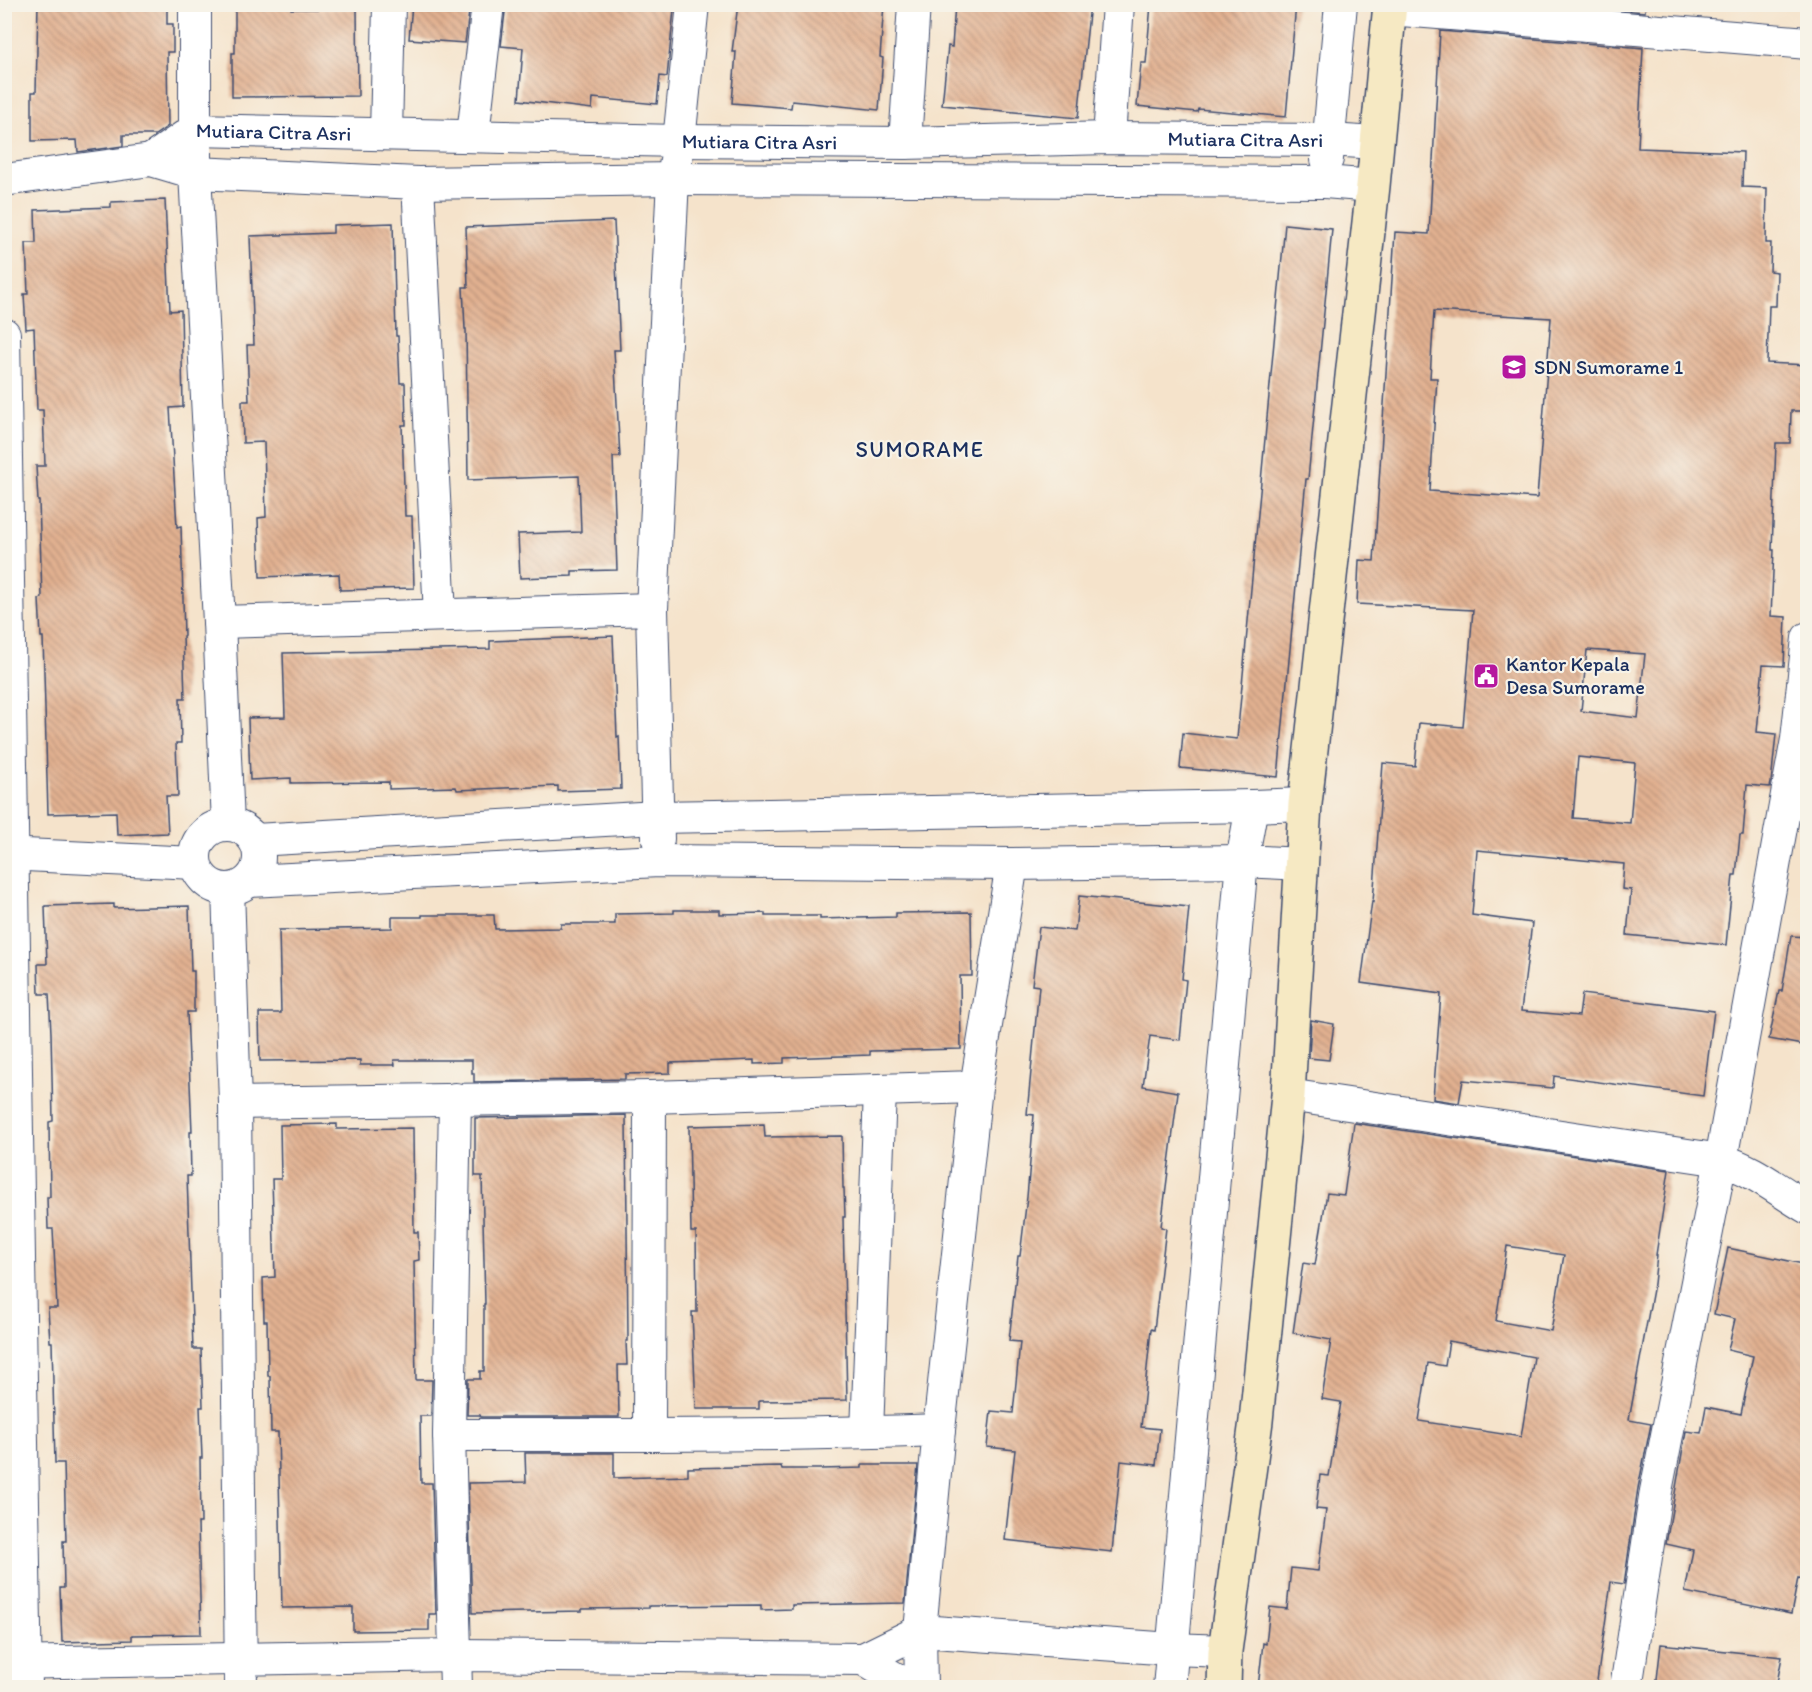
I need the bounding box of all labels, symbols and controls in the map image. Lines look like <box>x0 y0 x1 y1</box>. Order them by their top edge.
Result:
street label: Mutiara Citra Asri <box>196 118 352 146</box>
street label: Mutiara Citra Asri <box>1168 127 1323 152</box>
street label: Mutiara Citra Asri <box>682 129 837 154</box>
school or university icon: SDN Sumorame 1 <box>1499 352 1529 382</box>
place label: SDN Sumorame 1 <box>1534 355 1683 379</box>
district label: SUMORAME <box>856 436 985 463</box>
place label: Kantor Kepala Desa Sumorame <box>1506 652 1645 699</box>
public building icon: Kantor Kepala Desa Sumorame <box>1471 661 1501 691</box>

